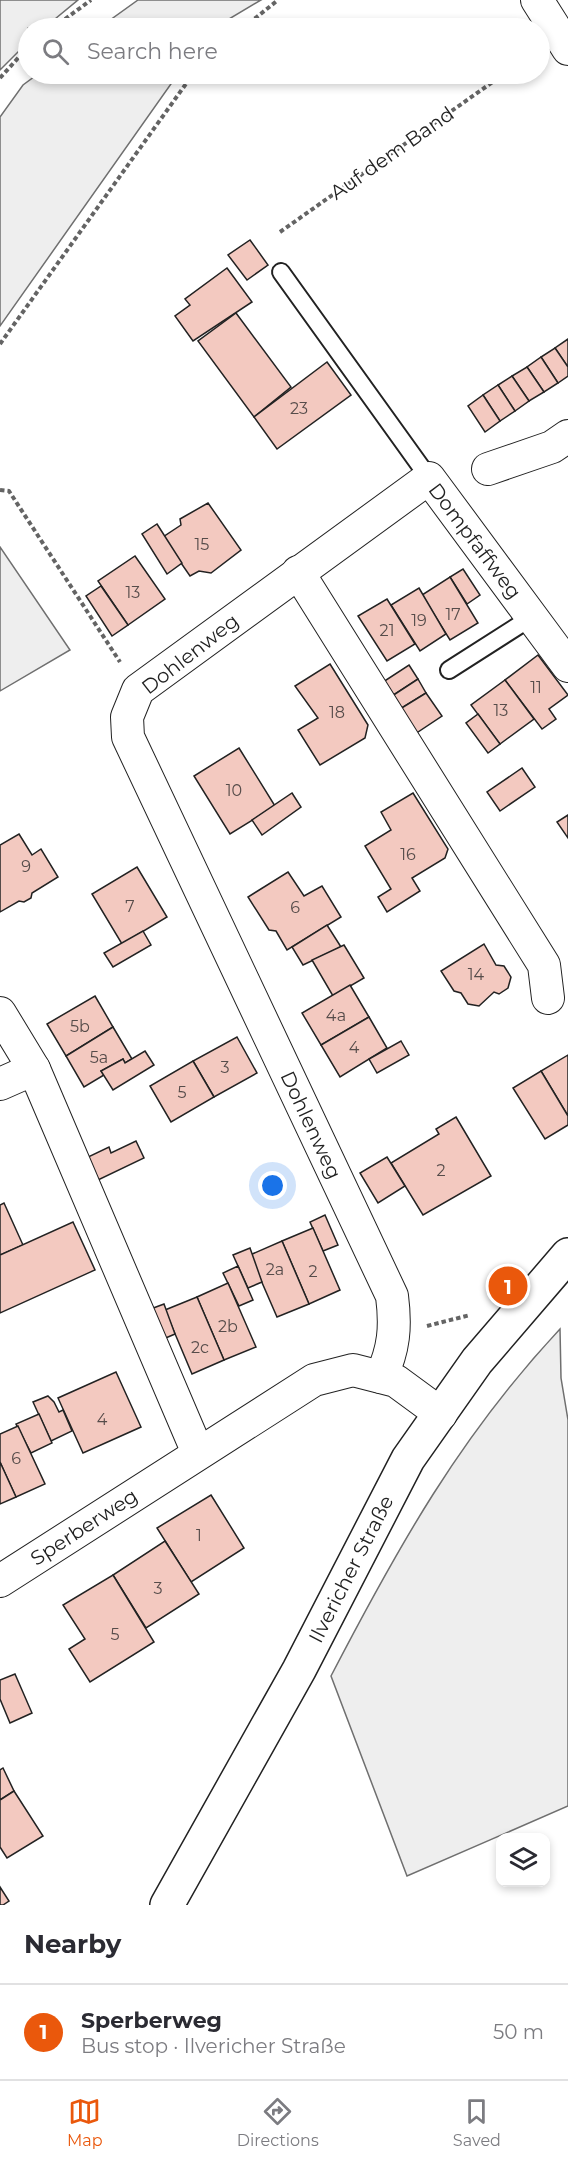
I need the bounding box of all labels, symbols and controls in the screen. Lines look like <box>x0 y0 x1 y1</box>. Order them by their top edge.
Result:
search box <box>18 18 550 84</box>
icon: search <box>39 35 72 68</box>
text: Search here <box>87 38 218 65</box>
street label: Auf dem Band <box>325 101 459 205</box>
house number: 23 <box>290 399 308 418</box>
street label: Dompfaffweg <box>424 478 526 604</box>
house number: 15 <box>195 535 209 554</box>
house number: 13 <box>126 583 140 602</box>
house number: 17 <box>445 605 461 624</box>
street label: Dohlenweg <box>137 609 243 699</box>
house number: 19 <box>411 611 427 630</box>
house number: 21 <box>380 621 394 640</box>
house number: 11 <box>530 678 542 697</box>
house number: 13 <box>494 701 508 720</box>
house number: 18 <box>329 703 345 722</box>
house number: 10 <box>226 781 242 800</box>
house number: 16 <box>400 845 416 864</box>
house number: 9 <box>21 857 31 876</box>
house number: 7 <box>125 897 135 916</box>
house number: 6 <box>290 898 300 917</box>
house number: 14 <box>468 965 485 984</box>
house number: 4a <box>326 1006 346 1025</box>
house number: 5b <box>70 1017 90 1036</box>
house number: 4 <box>349 1038 360 1057</box>
house number: 5a <box>90 1048 108 1067</box>
house number: 3 <box>220 1058 230 1077</box>
street label: Dohlenweg <box>276 1067 346 1183</box>
house number: 5 <box>177 1083 187 1102</box>
house number: 2 <box>436 1161 446 1180</box>
your location <box>258 1171 287 1200</box>
house number: 2a <box>266 1260 284 1279</box>
house number: 2 <box>308 1262 318 1281</box>
pin: 1 <box>488 1264 528 1308</box>
house number: 2b <box>218 1317 238 1336</box>
house number: 2c <box>191 1338 209 1357</box>
house number: 4 <box>97 1410 108 1429</box>
house number: 6 <box>11 1449 21 1468</box>
street label: Sperberweg <box>26 1483 142 1571</box>
street label: Ilvericher Straße <box>304 1491 398 1647</box>
house number: 1 <box>196 1526 202 1545</box>
house number: 3 <box>153 1579 163 1598</box>
house number: 5 <box>110 1625 120 1644</box>
map controls <box>496 1833 550 1887</box>
button: layers <box>496 1833 550 1887</box>
text: Nearby <box>24 1928 121 1960</box>
text: Sperberweg <box>81 2007 222 2034</box>
text: 1 <box>40 2020 47 2044</box>
text: 50 m <box>493 2020 544 2044</box>
text: Bus stop · Ilvericher Straße <box>81 2034 346 2058</box>
tab: Map <box>67 2095 103 2150</box>
tab: Directions <box>237 2095 319 2150</box>
tab: Saved <box>453 2095 501 2150</box>

